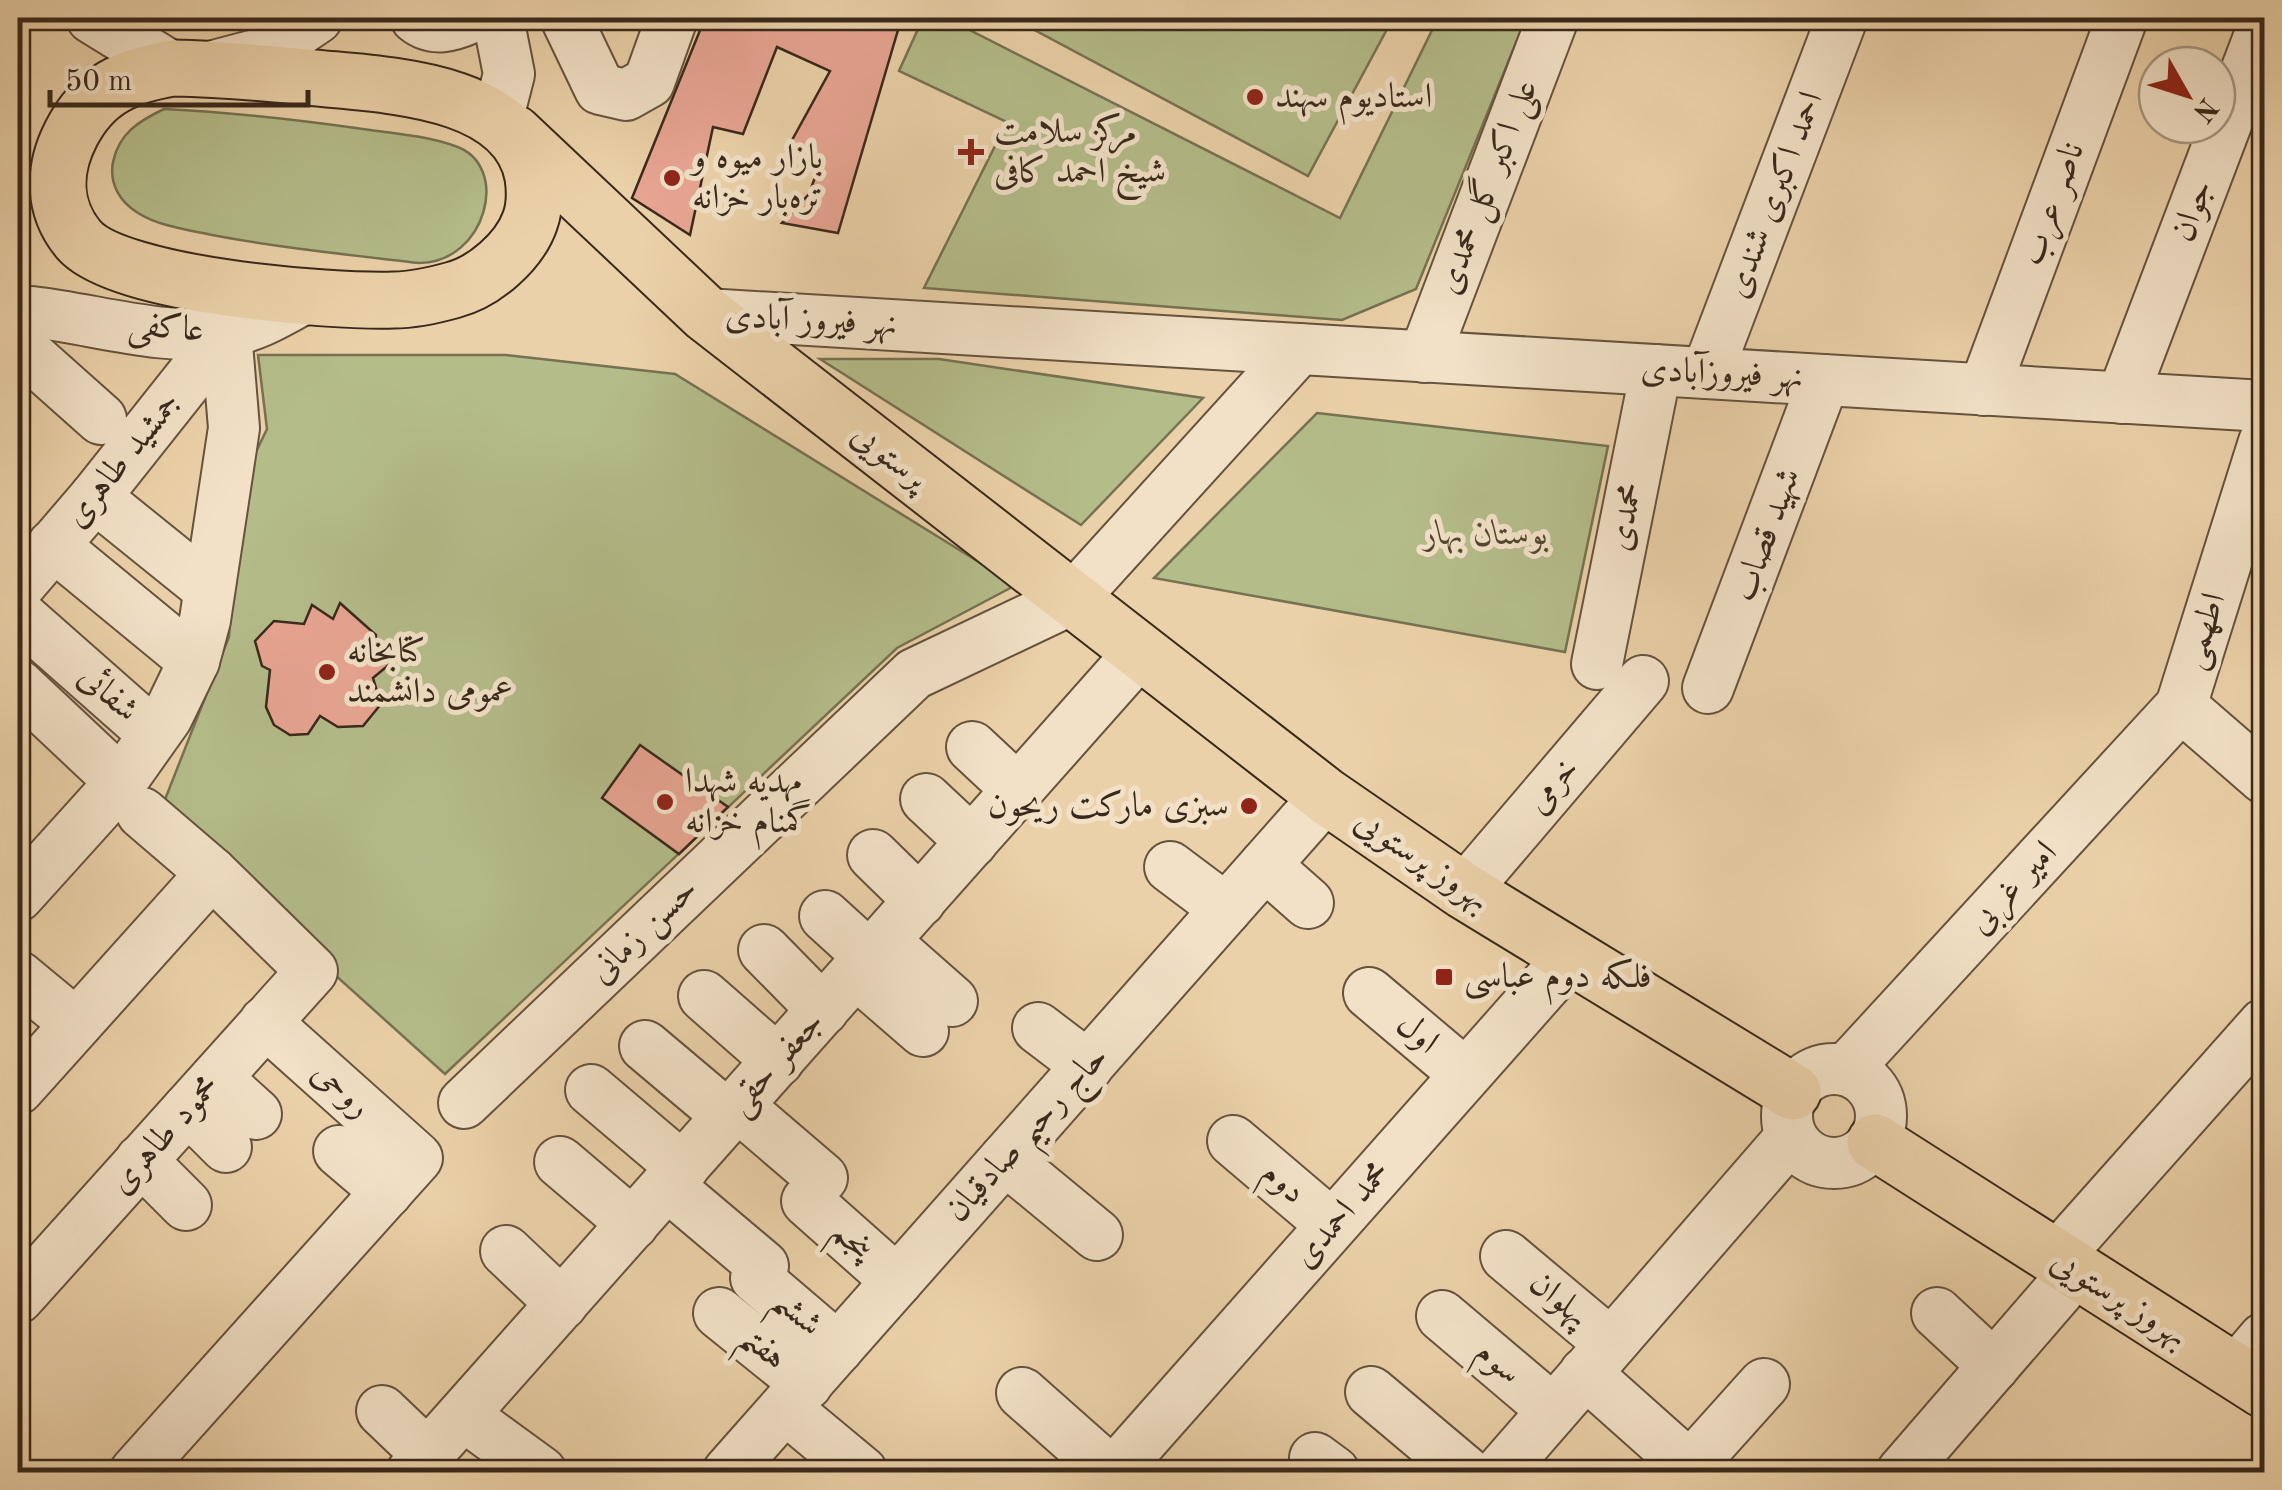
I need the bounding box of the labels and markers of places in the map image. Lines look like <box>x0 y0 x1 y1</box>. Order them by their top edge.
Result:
place label: استادیوم سهند <box>1275 80 1432 126</box>
marker: استادیوم سهند <box>1244 86 1266 108</box>
place label: مرکز سلامت شیخ احمد کافی <box>994 112 1166 201</box>
marker: مرکز سلامت شیخ احمد کافی <box>958 139 984 165</box>
place label: بازار میوه و تره‌بار خزانه <box>689 141 823 217</box>
marker: بازار میوه و تره‌بار خزانه <box>661 167 683 189</box>
place label: کتابخانه عمومی دانشمند <box>347 635 513 712</box>
marker: کتابخانه عمومی دانشمند <box>316 661 338 683</box>
place label: مهدیه شهدا گمنام خزانه <box>685 765 812 851</box>
place label: سبزی مارکت ریحون <box>988 789 1229 826</box>
marker: مهدیه شهدا گمنام خزانه <box>654 791 676 813</box>
marker: سبزی مارکت ریحون <box>1238 795 1260 817</box>
place label: فلکه دوم عباسی <box>1464 958 1652 1006</box>
marker: فلکه دوم عباسی <box>1433 966 1455 988</box>

